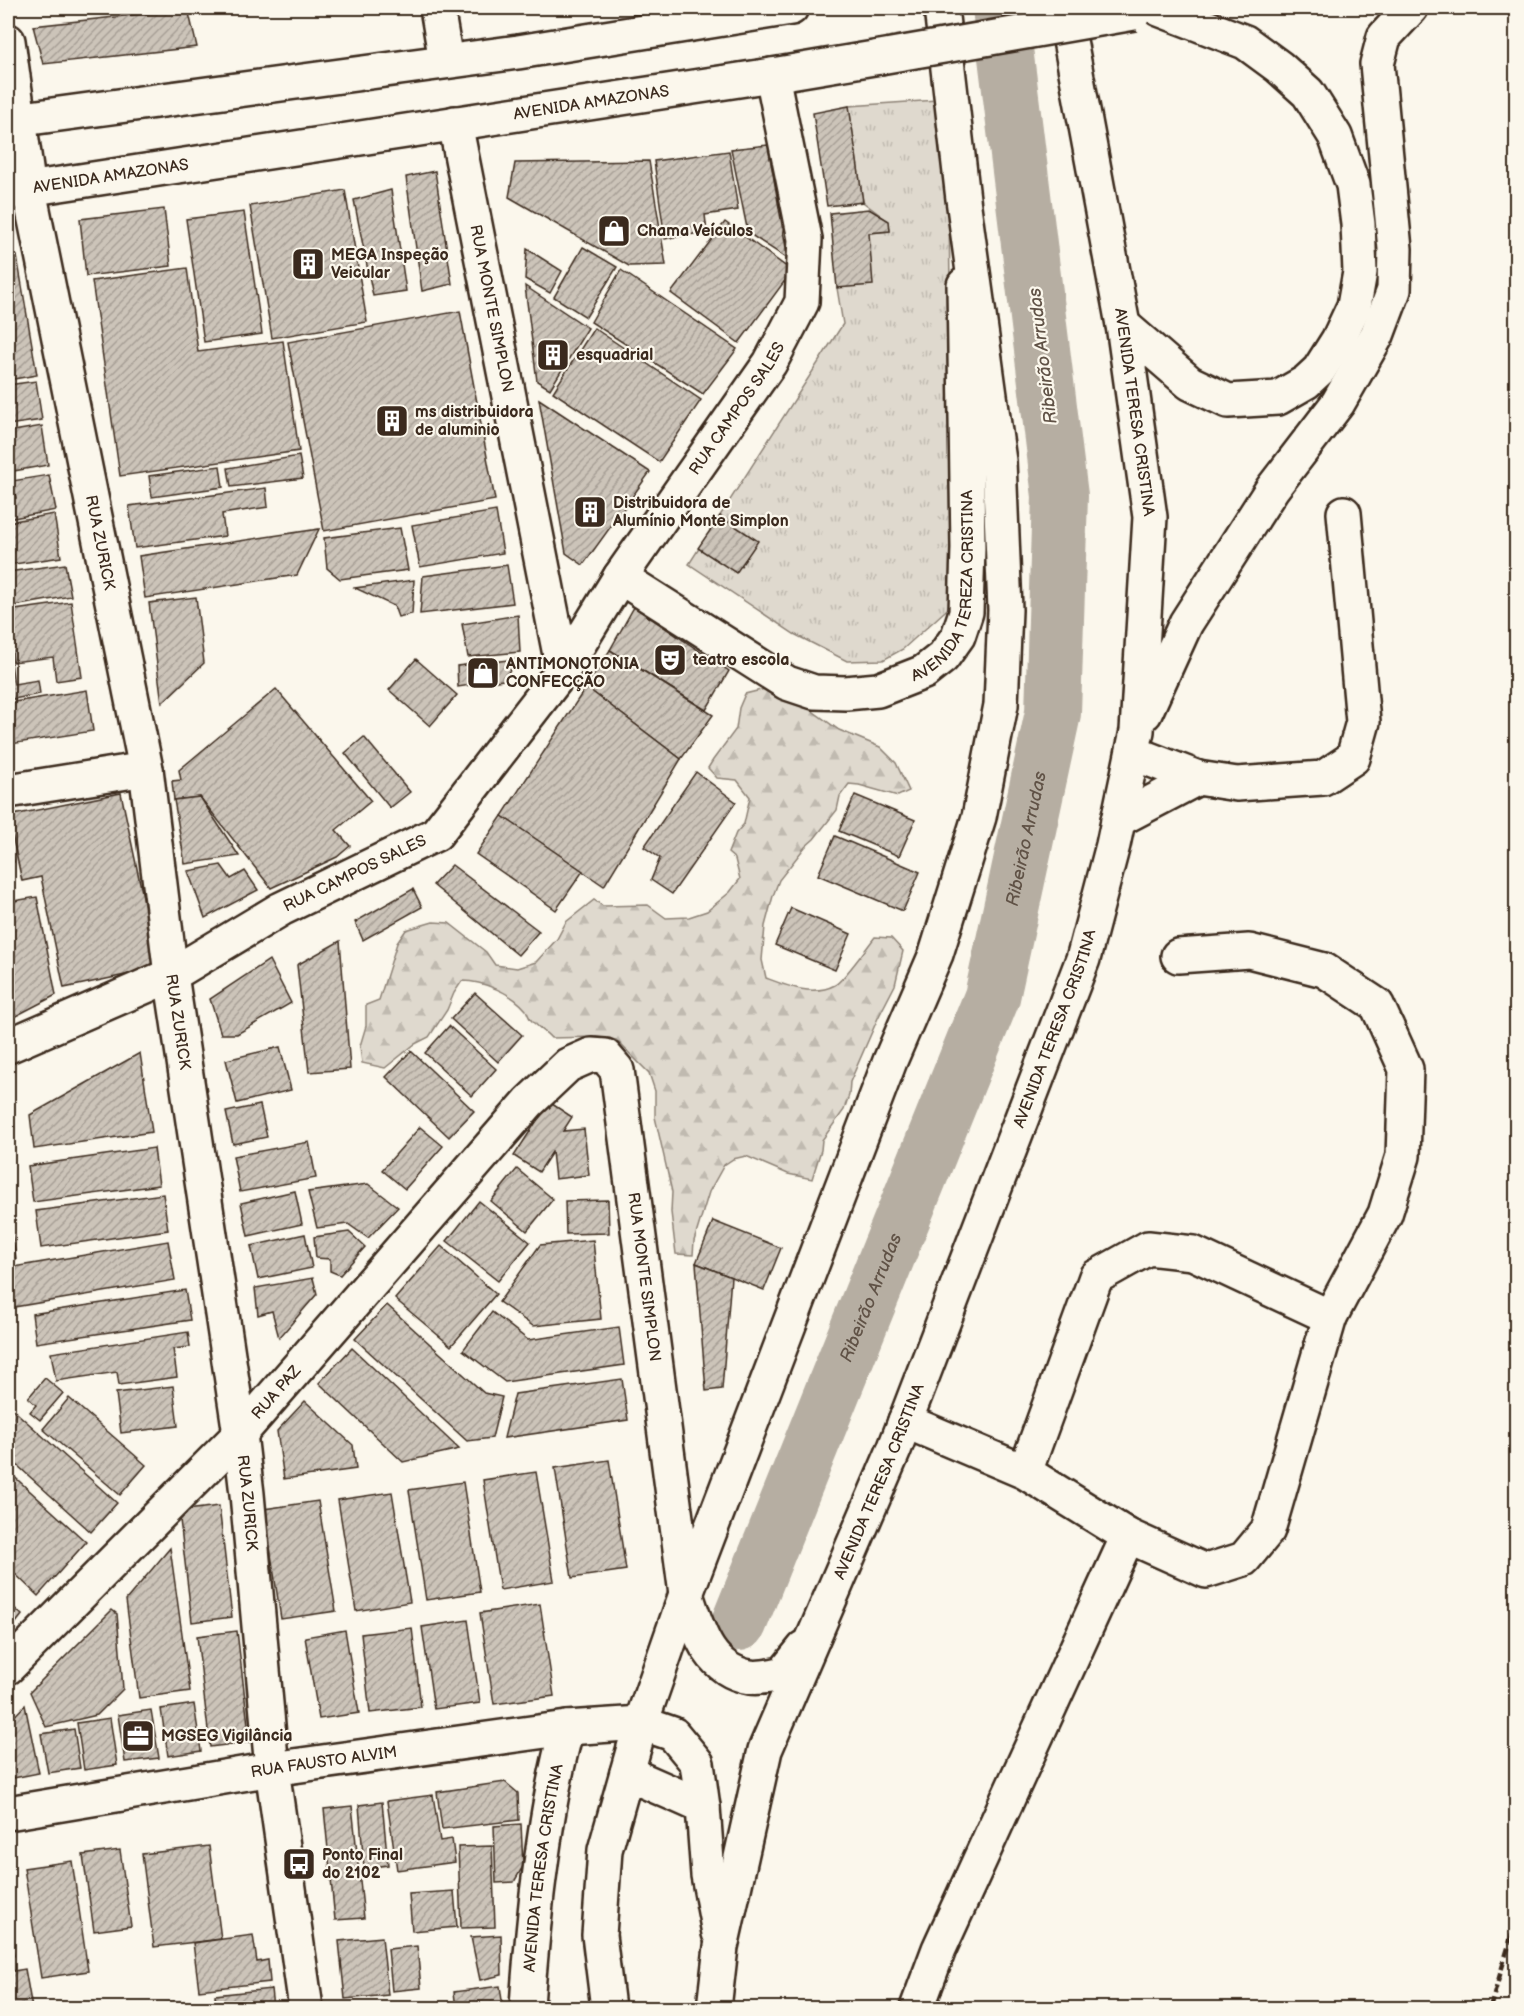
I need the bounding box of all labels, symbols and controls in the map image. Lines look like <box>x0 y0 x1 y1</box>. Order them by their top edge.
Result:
street label: AVENIDA AMAZONAS <box>512 81 670 124</box>
street label: AVENIDA AMAZONAS <box>32 155 190 198</box>
shop icon: Chama Veículos <box>596 213 632 249</box>
place label: Chama Veículos <box>637 222 753 241</box>
street label: RUA MONTE SIMPLON <box>466 223 517 394</box>
building icon: MEGA Inspeção Veicular <box>290 246 326 282</box>
place label: MEGA Inspeção Veicular <box>331 246 449 283</box>
water label: Ribeirão Arrudas <box>1024 287 1062 425</box>
street label: AVENIDA TERESA CRISTINA <box>1110 307 1158 518</box>
building icon: esquadrial <box>535 337 571 373</box>
street label: RUA CAMPOS SALES <box>685 339 789 479</box>
place label: esquadrial <box>576 346 653 365</box>
building icon: ms distribuidora de aluminio <box>374 403 410 439</box>
place label: ms distribuidora de aluminio <box>415 403 534 440</box>
street label: AVENIDA TEREZA CRISTINA <box>908 490 978 686</box>
street label: RUA ZURICK <box>81 493 119 592</box>
building icon: Distribuidora de Alumínio Monte Simplon <box>572 494 608 530</box>
place label: Distribuidora de Alumínio Monte Simplon <box>612 494 789 531</box>
theatre icon: teatro escola <box>652 642 688 678</box>
place label: teatro escola <box>692 651 789 670</box>
shop icon: ANTIMONOTONIA CONFECÇÃO <box>465 655 501 691</box>
place label: ANTIMONOTONIA CONFECÇÃO <box>505 655 639 692</box>
water label: Ribeirão Arrudas <box>1001 770 1051 908</box>
street label: RUA CAMPOS SALES <box>280 831 429 916</box>
street label: AVENIDA TERESA CRISTINA <box>1009 927 1100 1130</box>
street label: RUA ZURICK <box>161 973 195 1072</box>
street label: RUA MONTE SIMPLON <box>624 1191 665 1363</box>
water label: Ribeirão Arrudas <box>835 1230 906 1365</box>
street label: RUA PAZ <box>248 1361 305 1423</box>
street label: AVENIDA TERESA CRISTINA <box>830 1381 928 1582</box>
street label: RUA ZURICK <box>233 1454 262 1552</box>
office icon: MGSEG Vigilância <box>120 1718 156 1754</box>
place label: MGSEG Vigilância <box>161 1727 293 1746</box>
street label: RUA FAUSTO ALVIM <box>249 1742 398 1782</box>
street label: AVENIDA TERESA CRISTINA <box>520 1762 567 1973</box>
bus stop icon: Ponto Final do 2102 <box>281 1846 317 1882</box>
place label: Ponto Final do 2102 <box>322 1846 403 1883</box>

